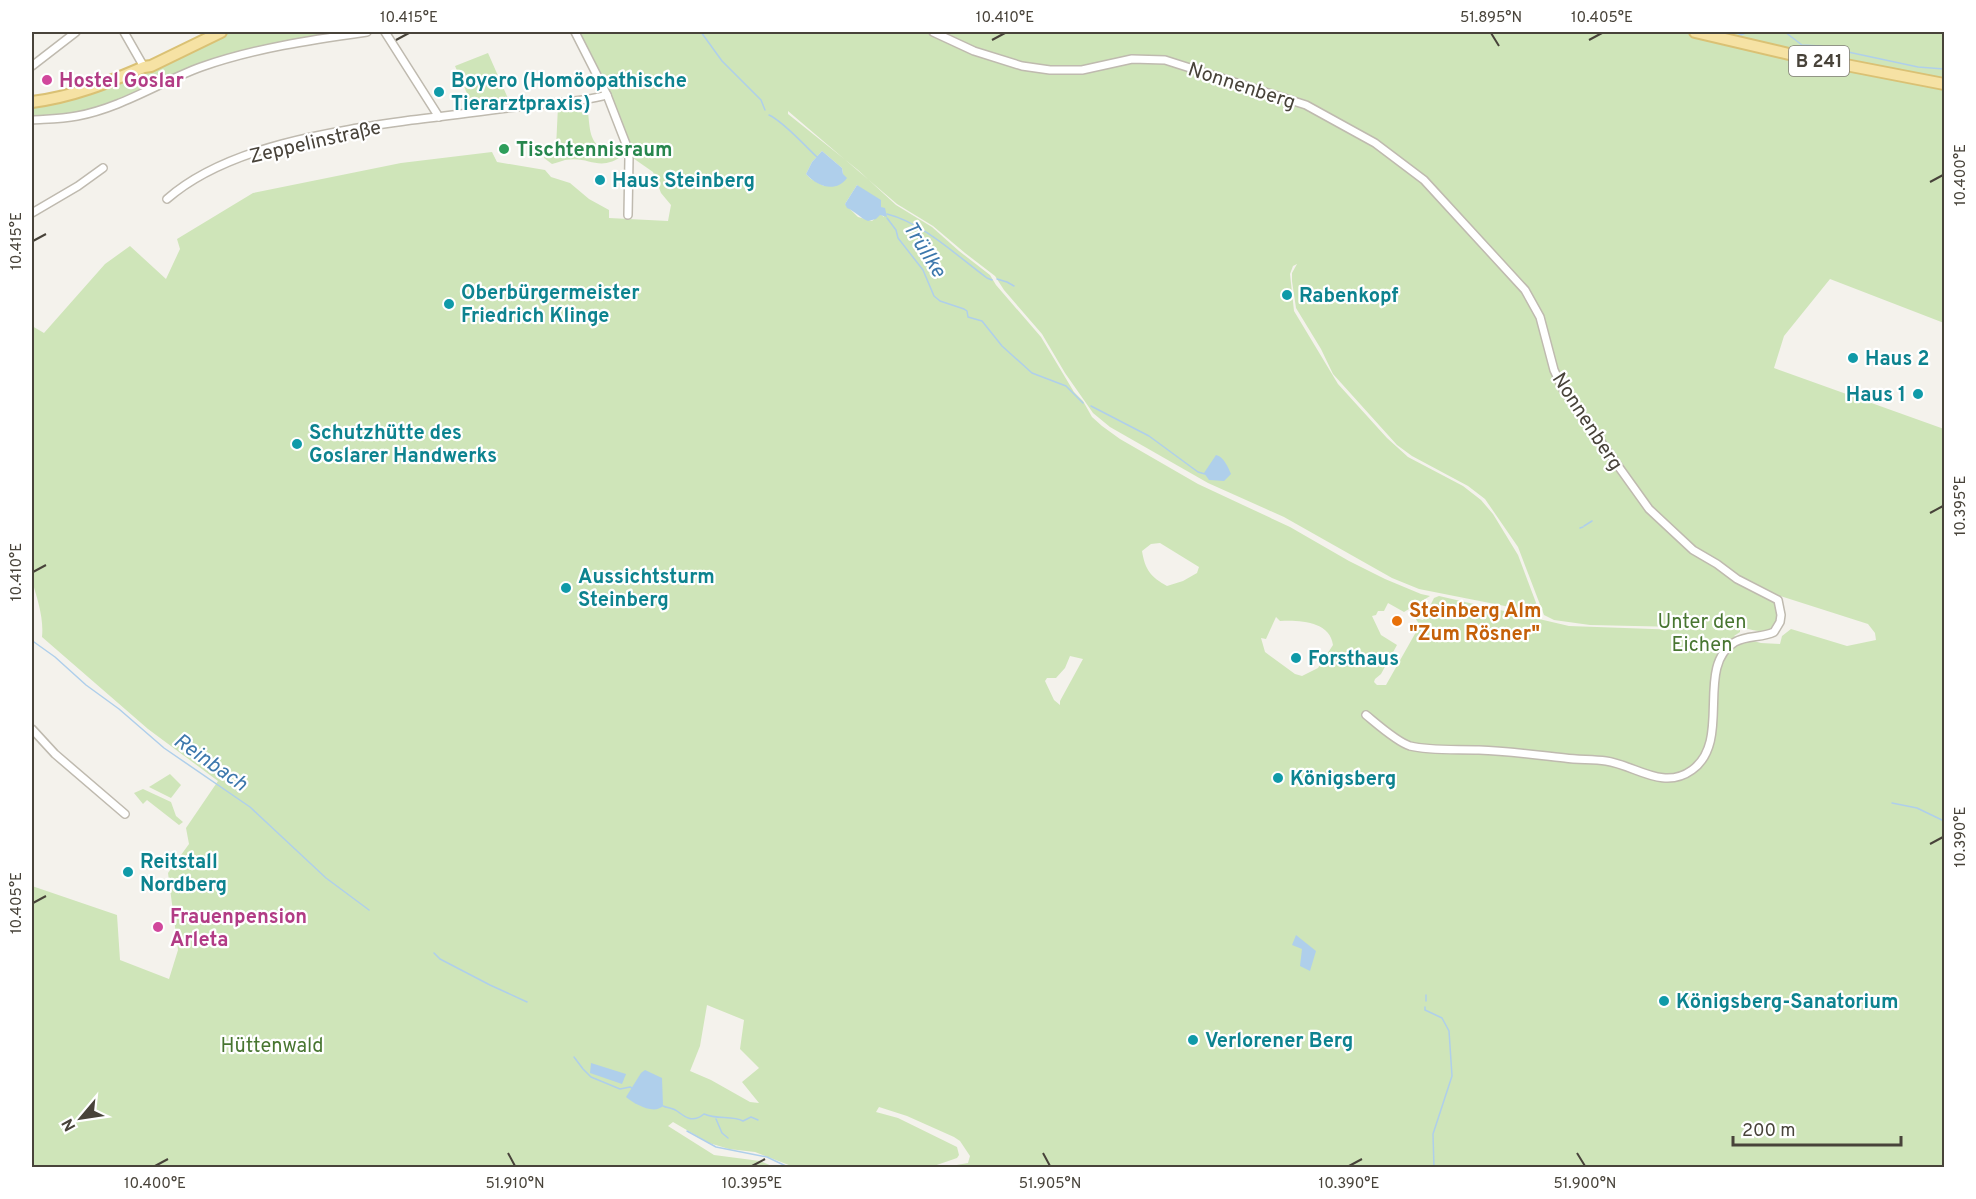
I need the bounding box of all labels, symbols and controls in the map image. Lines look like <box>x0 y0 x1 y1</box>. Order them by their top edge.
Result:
text: 10.415°E <box>380 9 438 28</box>
text: 10.410°E <box>976 9 1034 28</box>
text: 51.895°N <box>1460 9 1522 28</box>
text: 10.405°E <box>1571 9 1633 28</box>
road number: B 241 <box>1789 46 1849 76</box>
street label: Nonnenberg <box>1184 57 1298 117</box>
place label: Hostel Goslar <box>59 69 185 95</box>
place label: Boyero (Homöopathische Tierarztpraxis) <box>451 69 687 118</box>
marker: Hostel Goslar <box>40 73 54 87</box>
marker: Boyero (Homöopathische Tierarztpraxis) <box>432 85 446 99</box>
street label: Zeppelinstraße <box>247 115 384 171</box>
place label: Tischtennisraum <box>516 138 673 164</box>
marker: Tischtennisraum <box>497 142 511 156</box>
text: 10.400°E <box>1952 144 1971 206</box>
place label: Haus Steinberg <box>612 169 755 195</box>
marker: Haus Steinberg <box>593 173 607 187</box>
text: 10.415°E <box>8 212 27 270</box>
water label: Trüllke <box>896 217 952 284</box>
place label: Oberbürgermeister Friedrich Klinge <box>461 281 640 330</box>
place label: Rabenkopf <box>1299 284 1399 310</box>
marker: Rabenkopf <box>1280 288 1294 302</box>
marker: Oberbürgermeister Friedrich Klinge <box>442 297 456 311</box>
place label: Haus 2 <box>1865 347 1930 373</box>
marker: Haus 2 <box>1846 351 1860 365</box>
street label: Nonnenberg <box>1545 368 1628 476</box>
place label: Haus 1 <box>1846 383 1906 409</box>
marker: Haus 1 <box>1911 387 1925 401</box>
place label: Schutzhütte des Goslarer Handwerks <box>309 421 497 470</box>
marker: Schutzhütte des Goslarer Handwerks <box>290 437 304 451</box>
text: 10.395°E <box>1952 476 1971 536</box>
text: 10.410°E <box>8 543 27 601</box>
place label: Aussichtsturm Steinberg <box>578 565 715 614</box>
marker: Aussichtsturm Steinberg <box>559 581 573 595</box>
place label: Steinberg Alm "Zum Rösner" <box>1409 599 1542 648</box>
park label: Unter den Eichen <box>1658 610 1747 659</box>
marker: Steinberg Alm "Zum Rösner" <box>1390 614 1404 628</box>
place label: Forsthaus <box>1308 647 1399 673</box>
marker: Forsthaus <box>1289 651 1303 665</box>
water label: Reinbach <box>168 728 253 799</box>
place label: Königsberg <box>1290 767 1396 793</box>
marker: Königsberg <box>1271 771 1285 785</box>
text: 10.390°E <box>1952 807 1971 867</box>
place label: Reitstall Nordberg <box>140 850 227 899</box>
marker: Reitstall Nordberg <box>121 865 135 879</box>
text: 10.405°E <box>8 872 27 934</box>
place label: Frauenpension Arleta <box>170 905 307 954</box>
marker: Frauenpension Arleta <box>151 920 165 934</box>
place label: Königsberg-Sanatorium <box>1676 990 1899 1016</box>
marker: Königsberg-Sanatorium <box>1657 994 1671 1008</box>
place label: Verlorener Berg <box>1205 1029 1353 1055</box>
marker: Verlorener Berg <box>1186 1033 1200 1047</box>
park label: Hüttenwald <box>221 1034 324 1060</box>
north arrow <box>51 1088 111 1148</box>
scale bar <box>1733 1109 1901 1147</box>
text: N <box>58 1114 81 1134</box>
text: 200 m <box>1742 1120 1795 1143</box>
text: 10.400°E <box>124 1175 186 1194</box>
text: 51.910°N <box>485 1175 545 1194</box>
text: 10.395°E <box>722 1175 782 1194</box>
text: 51.905°N <box>1019 1175 1081 1194</box>
text: 10.390°E <box>1319 1175 1379 1194</box>
text: 51.900°N <box>1554 1175 1616 1194</box>

